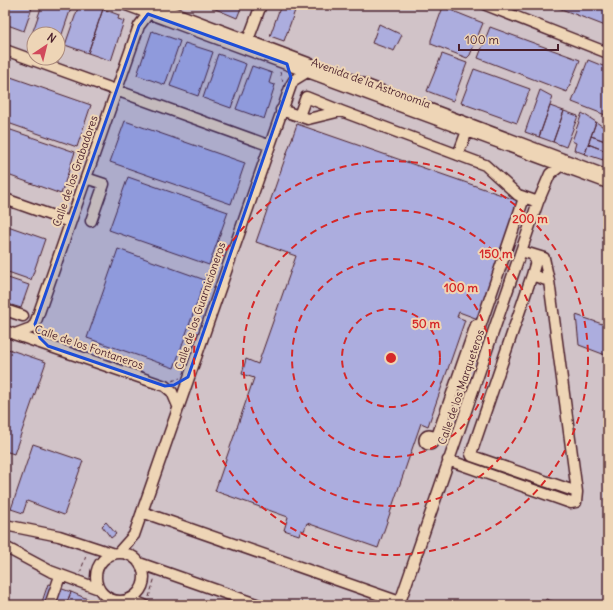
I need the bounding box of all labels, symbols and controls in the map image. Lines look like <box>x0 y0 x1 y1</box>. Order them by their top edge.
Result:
north arrow <box>26 26 66 66</box>
scale bar <box>459 26 558 52</box>
text: N <box>45 30 59 46</box>
text: 100 m <box>465 32 499 47</box>
street label: Avenida de la Astronomía <box>309 55 433 111</box>
street label: Calle de los Grabadores <box>49 114 101 228</box>
text: 200 m <box>512 211 548 226</box>
street label: Calle de los Guarnicioneros <box>172 240 228 372</box>
text: 150 m <box>480 246 513 261</box>
text: 100 m <box>444 280 478 295</box>
text: 50 m <box>412 316 441 331</box>
street label: Calle de los Fontaneros <box>33 322 145 372</box>
street label: Calle de los Marqueteros <box>435 327 487 447</box>
centre of rings <box>384 351 398 365</box>

